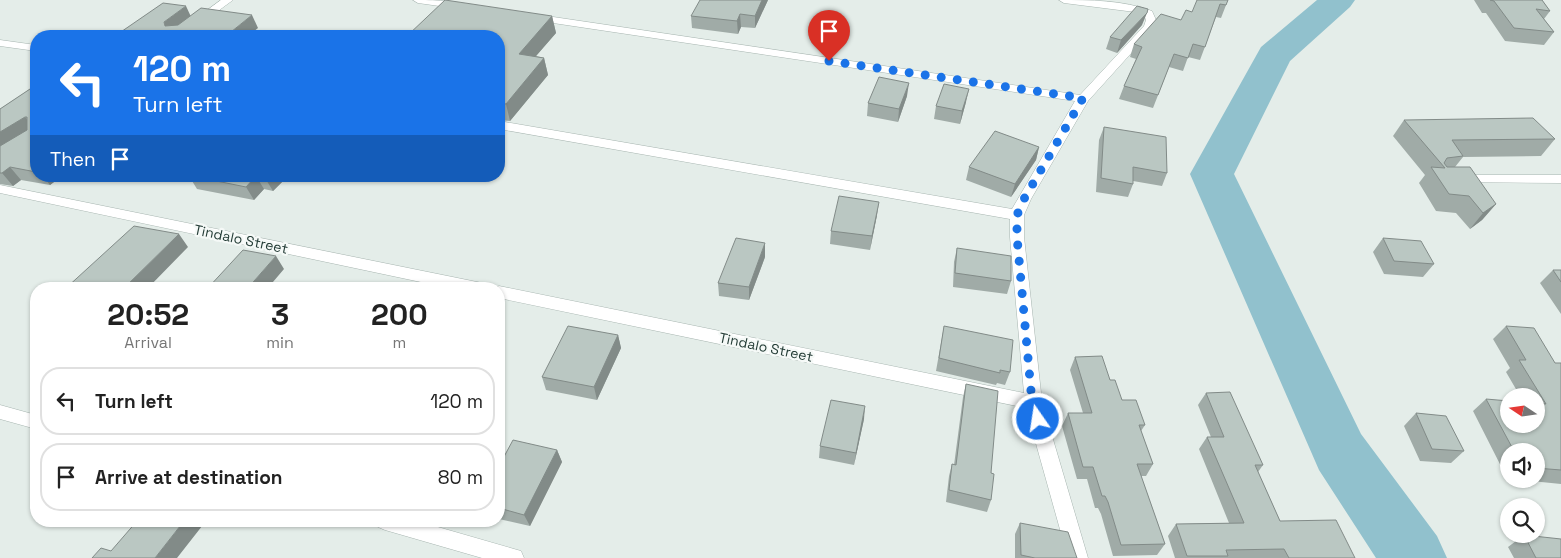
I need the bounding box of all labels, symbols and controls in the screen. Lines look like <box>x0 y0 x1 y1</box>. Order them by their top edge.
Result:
pin <box>808 10 850 61</box>
icon: arrive <box>815 17 843 45</box>
text: 120 m <box>133 47 231 91</box>
icon: left <box>50 50 115 115</box>
text: Turn left <box>133 90 223 118</box>
icon: arrive <box>106 145 134 173</box>
text: Then <box>50 147 96 172</box>
street label: Tindalo Street <box>192 220 290 258</box>
text: 20:52 <box>107 295 189 334</box>
text: 3 <box>271 295 289 334</box>
text: 200 <box>371 295 428 334</box>
street label: Tindalo Street <box>717 328 815 366</box>
text: Arrival <box>124 332 172 353</box>
text: min <box>266 332 294 353</box>
text: m <box>393 332 406 353</box>
icon: left <box>52 387 80 415</box>
north arrow <box>1500 388 1545 432</box>
map controls <box>1500 388 1545 543</box>
text: Turn left <box>95 389 173 414</box>
text: 120 m <box>430 389 483 414</box>
position arrow <box>1011 392 1063 444</box>
button: sound <box>1500 443 1545 488</box>
icon: arrive <box>52 463 80 491</box>
text: Arrive at destination <box>95 465 283 490</box>
text: 80 m <box>438 465 483 490</box>
button: search <box>1500 498 1545 543</box>

